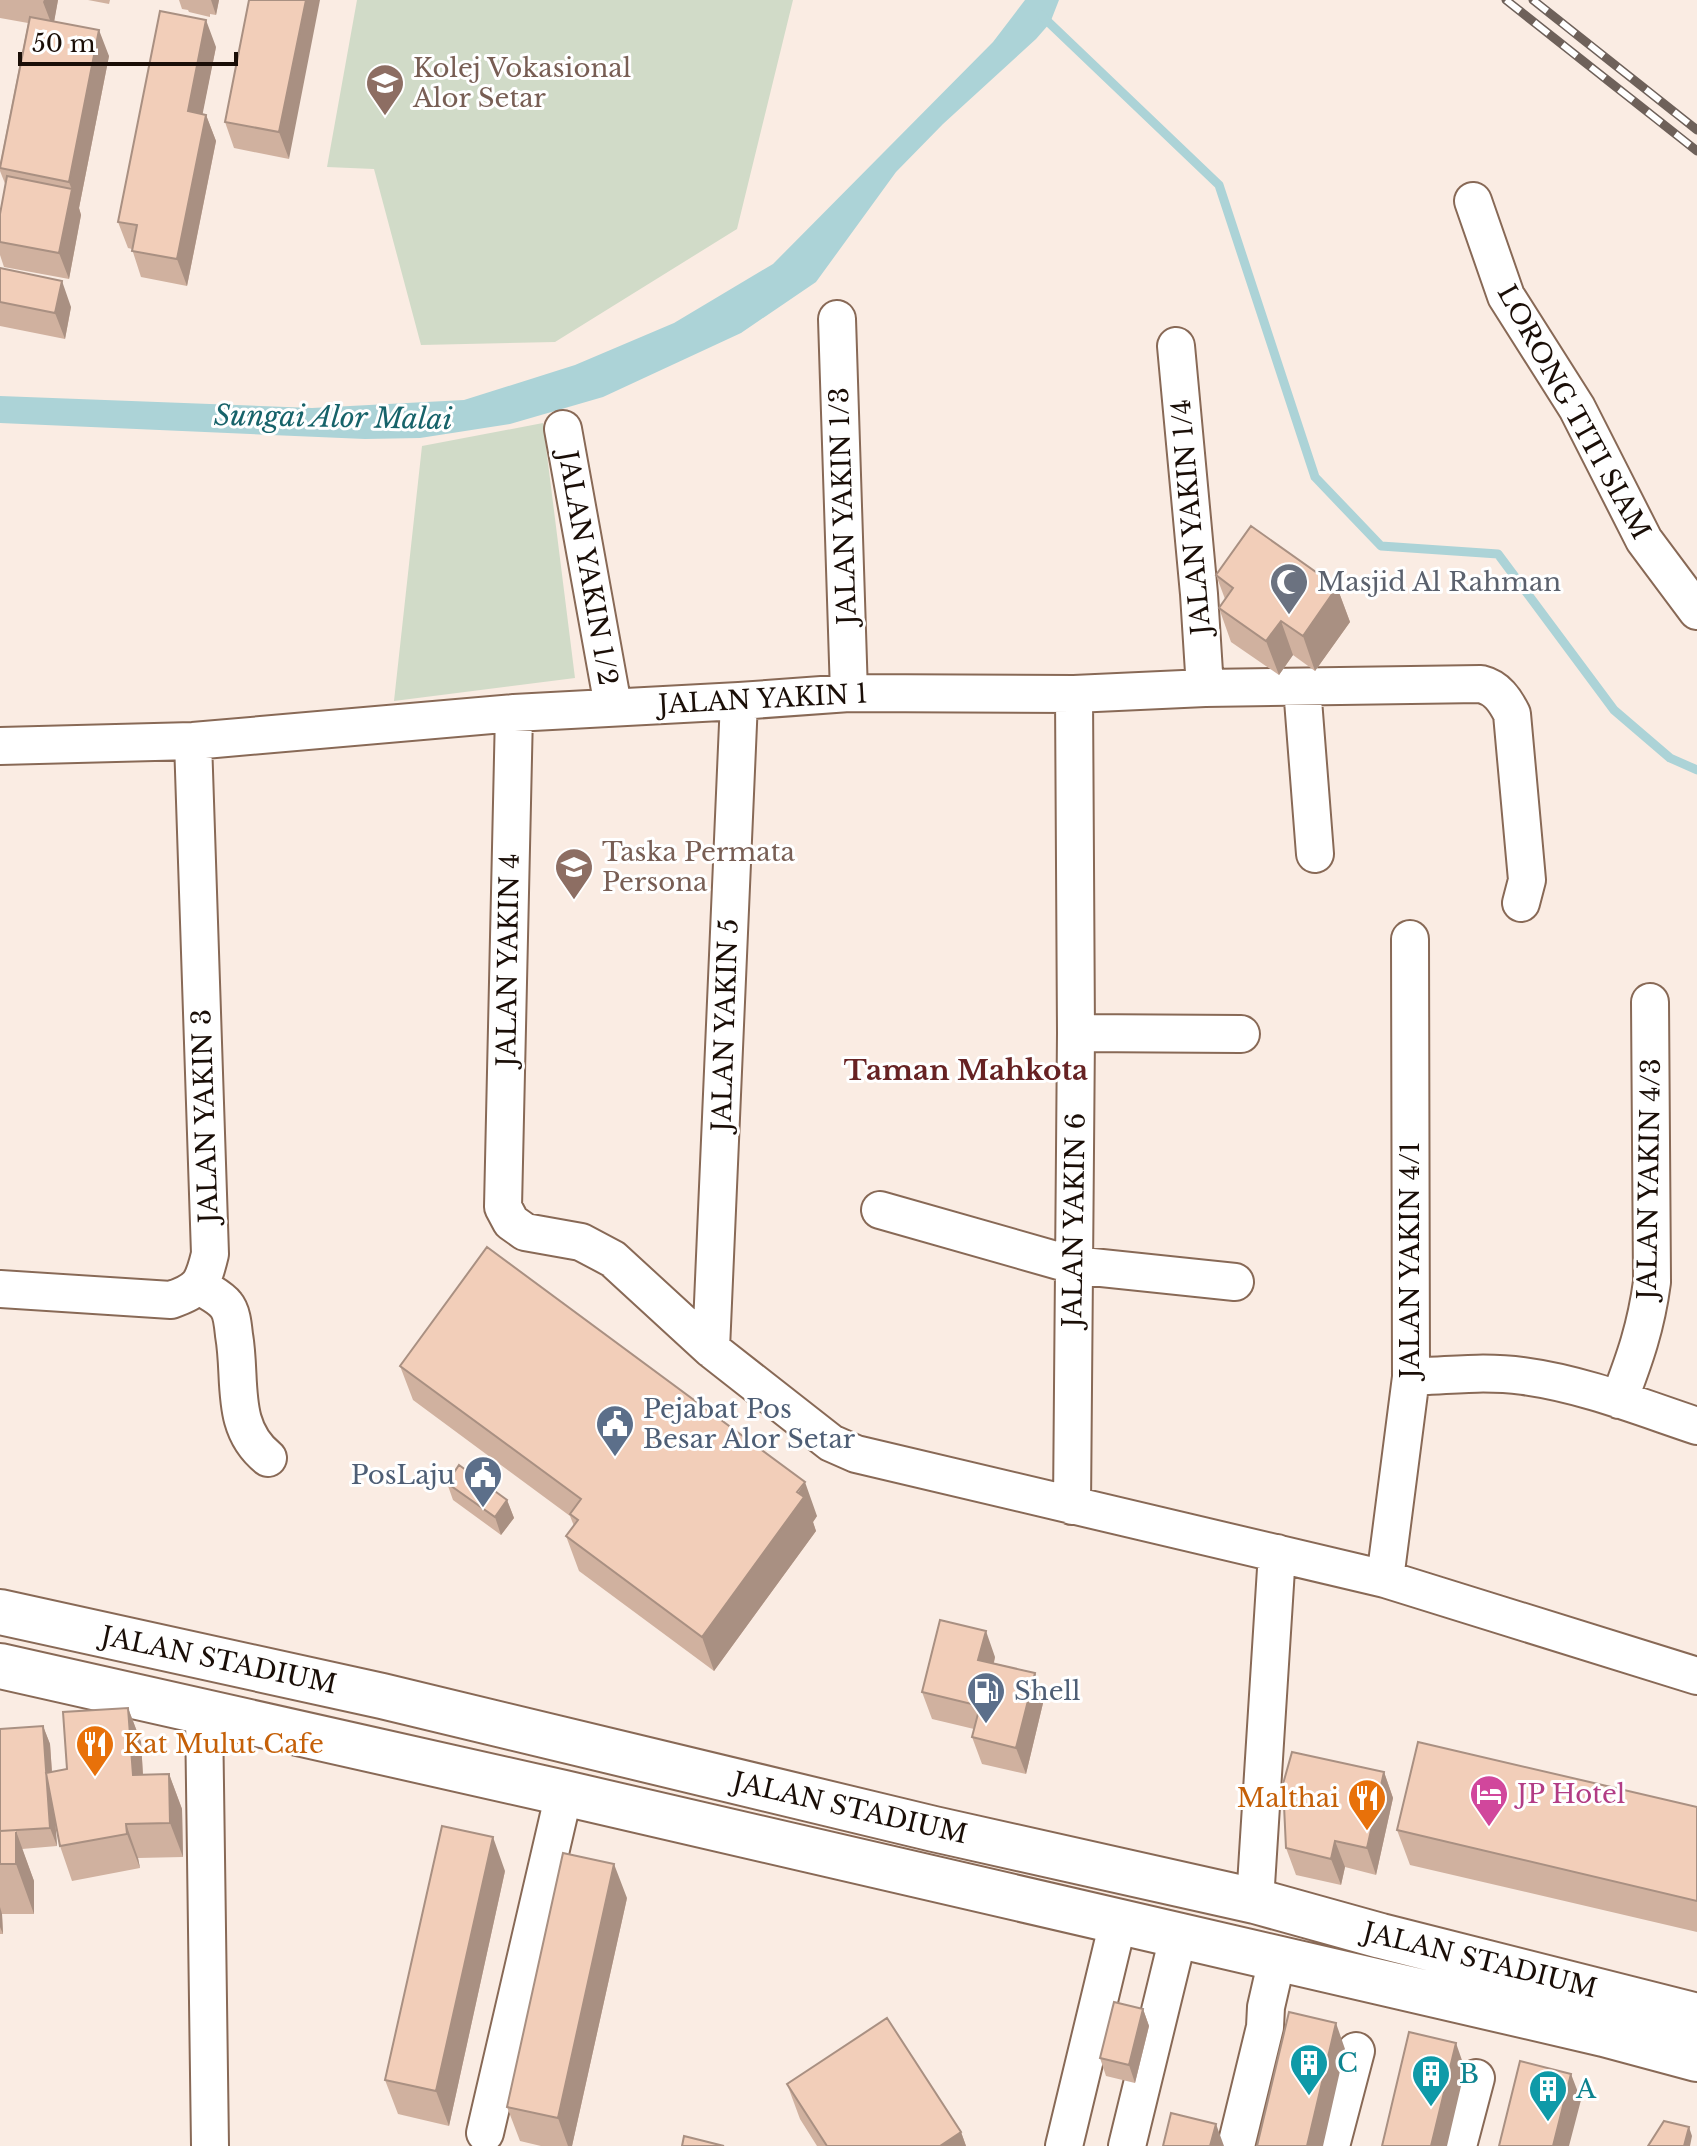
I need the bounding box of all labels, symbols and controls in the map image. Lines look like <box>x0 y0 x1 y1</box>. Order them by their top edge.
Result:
scale bar <box>20 16 236 66</box>
text: 50 m <box>32 29 96 58</box>
place label: Kolej Vokasional Alor Setar <box>412 52 631 114</box>
school or university icon: Kolej Vokasional Alor Setar <box>364 62 406 117</box>
street label: LORONG TITI SIAM <box>1491 279 1657 545</box>
street label: JALAN YAKIN 1/3 <box>823 387 863 628</box>
water label: Sungai Alor Malai <box>213 398 453 437</box>
street label: JALAN YAKIN 1/4 <box>1165 398 1218 639</box>
street label: JALAN YAKIN 1/2 <box>551 445 624 688</box>
mosque icon: Masjid Al Rahman <box>1268 561 1310 616</box>
place label: Masjid Al Rahman <box>1317 566 1561 598</box>
street label: JALAN YAKIN 1 <box>654 678 869 721</box>
place label: Taska Permata Persona <box>602 836 795 898</box>
school or university icon: Taska Permata Persona <box>553 846 595 901</box>
street label: JALAN YAKIN 4 <box>490 853 526 1070</box>
street label: JALAN YAKIN 5 <box>705 918 745 1135</box>
street label: JALAN YAKIN 3 <box>185 1008 225 1227</box>
district label: Taman Mahkota <box>844 1053 1088 1088</box>
street label: JALAN YAKIN 4/3 <box>1631 1058 1667 1303</box>
street label: JALAN YAKIN 6 <box>1056 1112 1092 1331</box>
street label: JALAN YAKIN 4/1 <box>1394 1142 1426 1381</box>
place label: Pejabat Pos Besar Alor Setar <box>643 1393 856 1455</box>
public building icon: Pejabat Pos Besar Alor Setar <box>594 1403 636 1458</box>
public building icon: PosLaju <box>462 1454 504 1509</box>
place label: PosLaju <box>351 1459 455 1491</box>
street label: JALAN STADIUM <box>95 1619 340 1701</box>
fuel station icon: Shell <box>965 1670 1007 1725</box>
place label: Shell <box>1014 1675 1080 1707</box>
restaurant icon: Kat Mulut Cafe <box>74 1723 116 1778</box>
place label: Kat Mulut Cafe <box>123 1728 324 1760</box>
street label: JALAN STADIUM <box>727 1765 970 1851</box>
hotel icon: JP Hotel <box>1468 1773 1510 1828</box>
restaurant icon: Malthai <box>1346 1777 1388 1832</box>
place label: JP Hotel <box>1514 1778 1625 1810</box>
place label: Malthai <box>1237 1782 1339 1814</box>
street label: JALAN STADIUM <box>1357 1915 1600 2005</box>
building icon: C <box>1288 2042 1330 2097</box>
place label: C <box>1337 2047 1358 2079</box>
building icon: B <box>1410 2053 1452 2108</box>
place label: B <box>1459 2058 1479 2090</box>
building icon: A <box>1527 2068 1569 2123</box>
place label: A <box>1575 2073 1597 2105</box>

